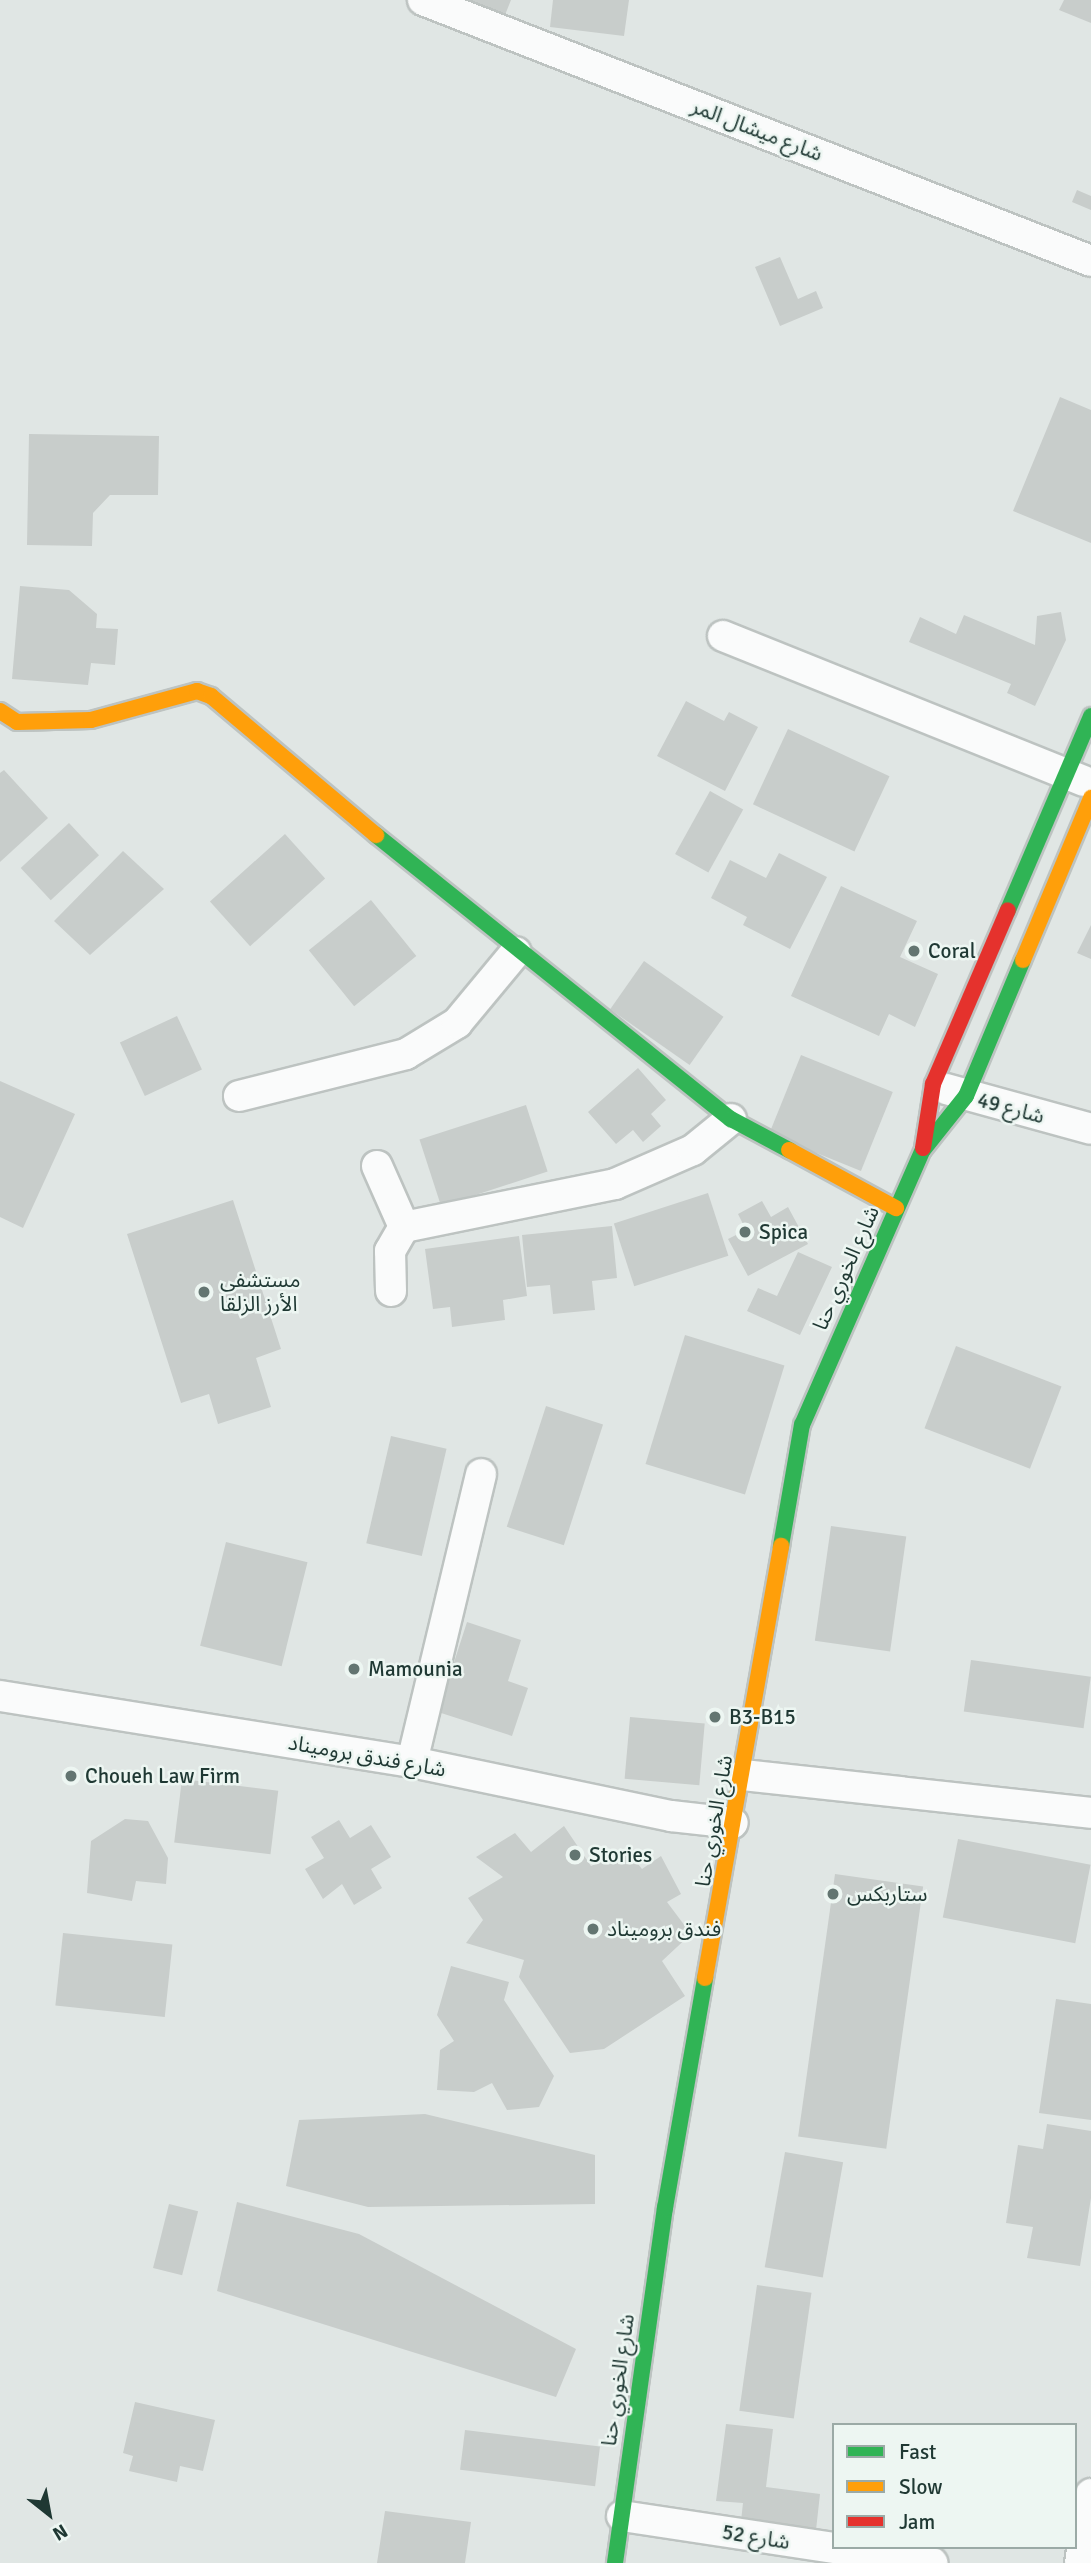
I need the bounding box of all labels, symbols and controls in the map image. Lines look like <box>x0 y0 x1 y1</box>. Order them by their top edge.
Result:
street label: شارع ميشال المر <box>688 93 826 167</box>
place label: Coral <box>928 938 976 964</box>
marker: Coral <box>906 943 922 959</box>
street label: شارع 49 <box>975 1087 1047 1129</box>
street label: شارع الخوري حنا <box>807 1202 885 1334</box>
place label: Spica <box>759 1219 808 1245</box>
marker: Spica <box>737 1224 753 1240</box>
place label: مستشفى الأرز الزلقا <box>220 1267 300 1317</box>
marker: مستشفى الأرز الزلقا <box>194 1282 214 1302</box>
place label: Mamounia <box>368 1656 463 1682</box>
marker: Mamounia <box>346 1661 362 1677</box>
place label: B3-B15 <box>729 1704 796 1730</box>
marker: B3-B15 <box>707 1709 723 1725</box>
street label: شارع فندق بروميناد <box>286 1730 448 1782</box>
street label: شارع الخوري حنا <box>690 1753 738 1889</box>
place label: Choueh Law Firm <box>85 1763 240 1789</box>
marker: Choueh Law Firm <box>63 1768 79 1784</box>
place label: Stories <box>589 1842 652 1868</box>
marker: Stories <box>567 1847 583 1863</box>
place label: ستاربكس <box>847 1881 927 1907</box>
marker: ستاربكس <box>825 1886 841 1902</box>
place label: فندق بروميناد <box>607 1916 721 1942</box>
marker: فندق بروميناد <box>585 1921 601 1937</box>
street label: شارع الخوري حنا <box>596 2312 640 2448</box>
legend <box>832 2423 1077 2549</box>
text: Fast <box>899 2439 936 2465</box>
text: Slow <box>899 2474 943 2500</box>
north arrow <box>14 2479 84 2549</box>
text: Jam <box>899 2509 935 2535</box>
text: N <box>48 2518 72 2546</box>
street label: شارع 52 <box>720 2519 792 2555</box>

